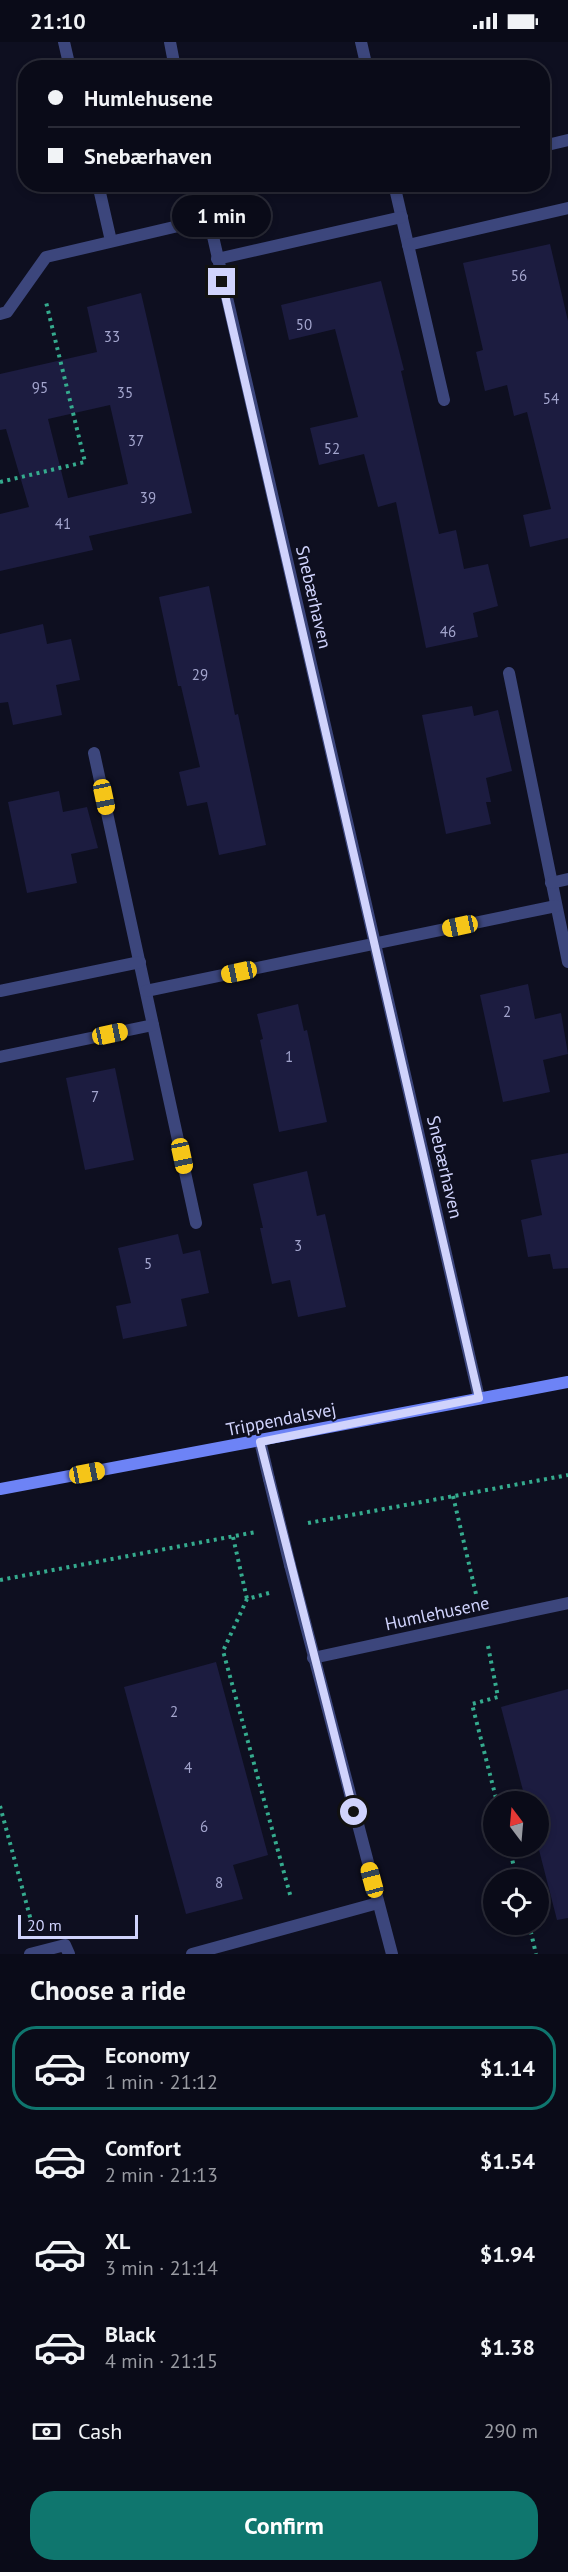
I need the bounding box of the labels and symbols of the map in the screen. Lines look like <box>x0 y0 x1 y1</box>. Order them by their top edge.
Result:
callout: 1 min <box>172 195 272 237</box>
house number: 56 <box>511 266 527 285</box>
route end <box>208 268 235 295</box>
house number: 50 <box>296 315 312 334</box>
house number: 33 <box>104 327 120 346</box>
house number: 95 <box>32 378 48 397</box>
house number: 35 <box>117 383 133 402</box>
house number: 54 <box>543 389 559 408</box>
house number: 37 <box>128 431 144 450</box>
house number: 52 <box>324 439 340 458</box>
house number: 39 <box>140 488 156 507</box>
house number: 41 <box>55 514 71 533</box>
street label: Snebærhaven <box>291 543 337 651</box>
house number: 46 <box>440 622 456 641</box>
house number: 29 <box>192 665 208 684</box>
car <box>91 778 117 816</box>
car <box>441 913 479 939</box>
car <box>220 959 258 985</box>
house number: 2 <box>503 1002 511 1021</box>
car <box>91 1021 129 1047</box>
house number: 1 <box>285 1047 293 1066</box>
house number: 7 <box>91 1087 99 1106</box>
street label: Snebærhaven <box>422 1113 468 1221</box>
car <box>169 1137 195 1175</box>
house number: 3 <box>294 1236 302 1255</box>
house number: 5 <box>144 1254 152 1273</box>
street label: Trippendalsvej <box>224 1397 338 1441</box>
car <box>68 1461 106 1485</box>
street label: Humlehusene <box>383 1591 491 1635</box>
house number: 2 <box>170 1702 178 1721</box>
house number: 4 <box>184 1758 192 1777</box>
north arrow <box>483 1791 549 1857</box>
route start <box>340 1798 367 1825</box>
house number: 6 <box>200 1817 208 1836</box>
car <box>359 1860 385 1900</box>
house number: 8 <box>215 1873 223 1892</box>
scale bar <box>18 1912 138 1940</box>

